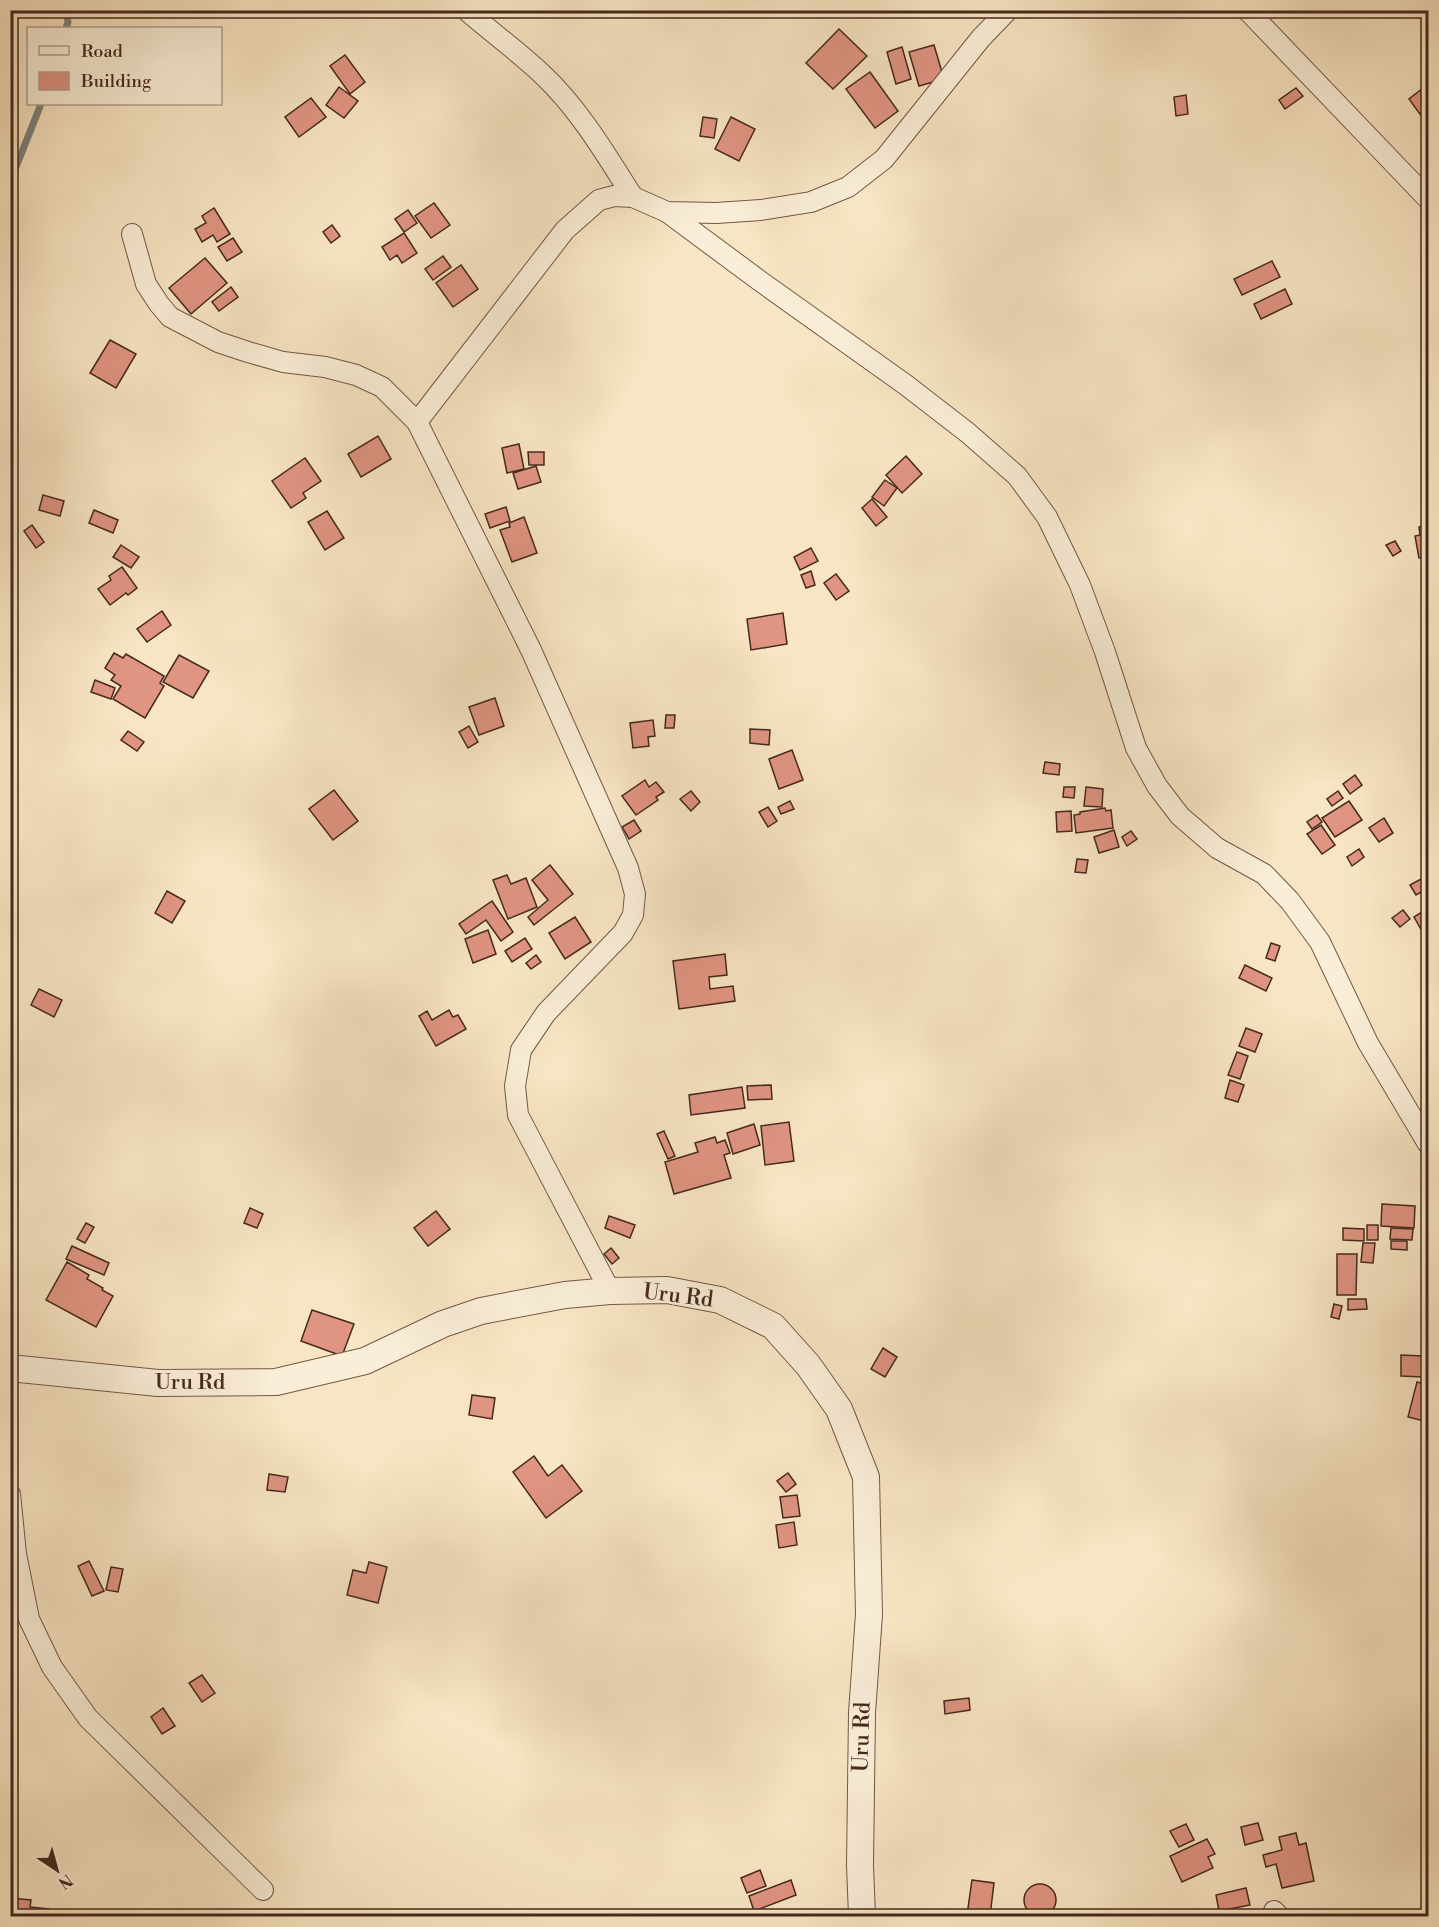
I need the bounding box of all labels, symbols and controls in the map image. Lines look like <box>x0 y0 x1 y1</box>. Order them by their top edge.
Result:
legend <box>27 27 222 105</box>
text: Road <box>81 40 124 63</box>
text: Building <box>80 70 152 93</box>
street label: Uru Rd <box>641 1278 715 1314</box>
street label: Uru Rd <box>155 1369 226 1396</box>
street label: Uru Rd <box>847 1701 877 1773</box>
north arrow <box>27 1840 87 1900</box>
text: N <box>54 1870 76 1893</box>

